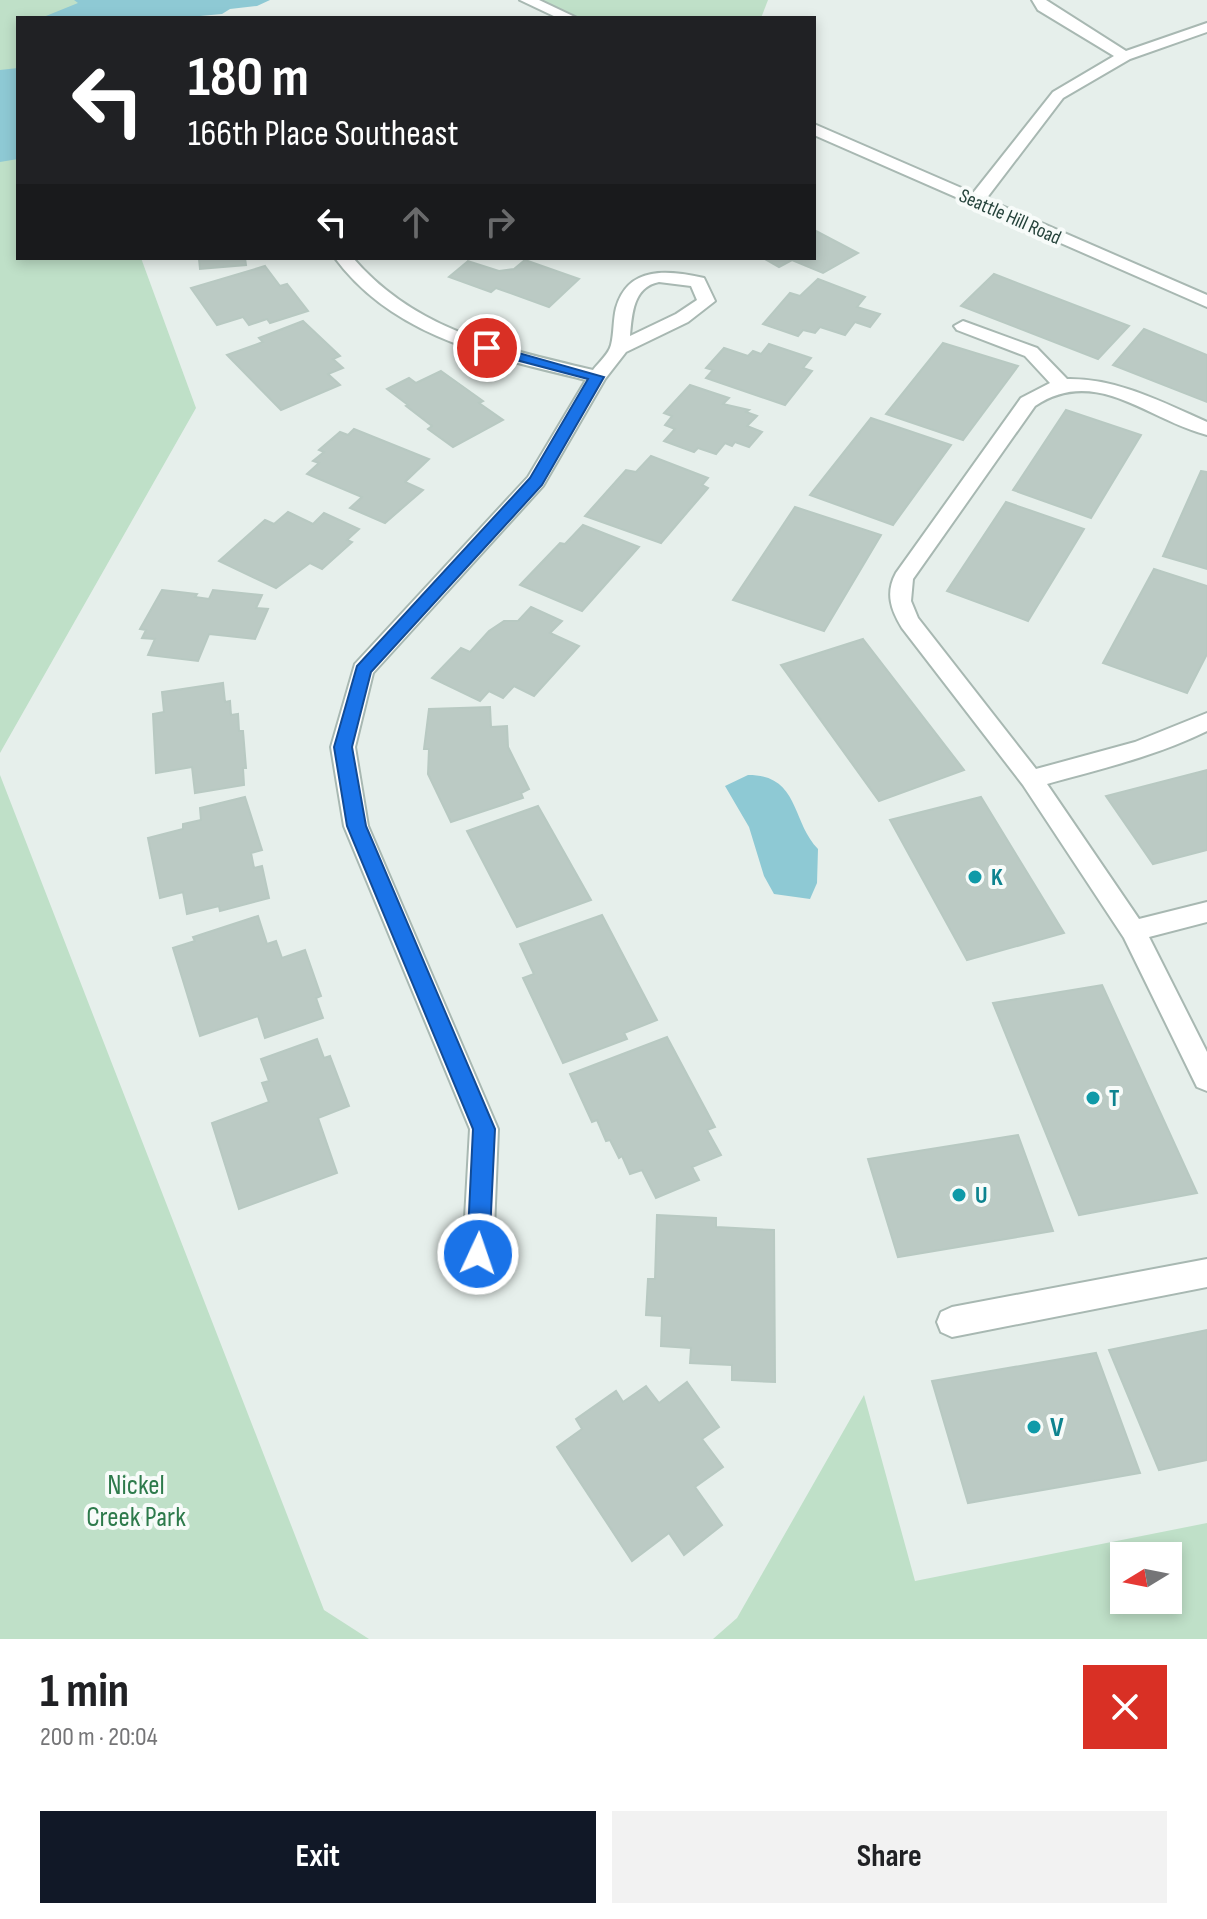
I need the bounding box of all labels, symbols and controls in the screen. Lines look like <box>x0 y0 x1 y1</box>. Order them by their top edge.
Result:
text: 180 m <box>188 45 309 112</box>
icon: left <box>56 48 160 152</box>
text: 166th Place Southeast <box>188 113 458 156</box>
street label: Seattle Hill Road <box>955 184 1065 250</box>
icon: left <box>310 200 354 244</box>
icon: ahead <box>394 200 438 244</box>
icon: right <box>478 200 522 244</box>
pin <box>453 314 521 382</box>
icon: arrive <box>465 326 509 370</box>
place label: K <box>991 863 1003 892</box>
marker: K <box>966 868 984 886</box>
place label: T <box>1109 1084 1119 1113</box>
marker: T <box>1084 1089 1102 1107</box>
place label: U <box>975 1181 988 1210</box>
marker: U <box>950 1186 968 1204</box>
position arrow <box>436 1212 520 1296</box>
place label: V <box>1050 1411 1064 1444</box>
marker: V <box>1025 1418 1043 1436</box>
park label: Nickel Creek Park <box>86 1469 186 1534</box>
north arrow <box>1110 1542 1182 1614</box>
map controls <box>1110 1542 1182 1614</box>
text: 1 min <box>40 1663 129 1720</box>
button: close <box>1083 1665 1167 1749</box>
text: 200 m · 20:04 <box>40 1722 158 1753</box>
button: Exit <box>40 1811 596 1903</box>
button: Share <box>612 1811 1167 1903</box>

